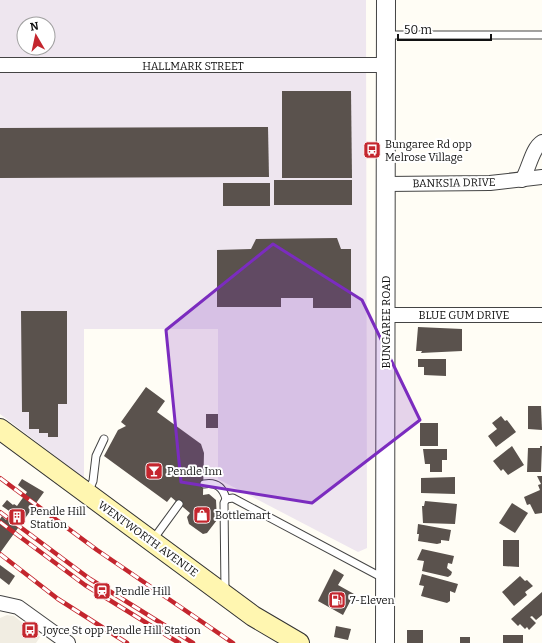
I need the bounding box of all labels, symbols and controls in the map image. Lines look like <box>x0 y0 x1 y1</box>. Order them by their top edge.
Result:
north arrow <box>16 16 56 56</box>
scale bar <box>398 16 491 42</box>
text: N <box>29 19 40 34</box>
text: 50 m <box>404 23 433 37</box>
street label: HALLMARK STREET <box>142 60 244 73</box>
place label: Bungaree Rd opp Melrose Village <box>385 138 472 164</box>
bus stop icon: Bungaree Rd opp Melrose Village <box>362 140 382 160</box>
street label: BANKSIA DRIVE <box>412 176 496 190</box>
street label: BUNGAREE ROAD <box>380 275 393 368</box>
street label: BLUE GUM DRIVE <box>419 309 510 322</box>
bar icon: Pendle Inn <box>144 461 164 481</box>
place label: Pendle Inn <box>167 465 222 478</box>
street label: WENTWORTH AVENUE <box>96 498 201 580</box>
place label: Pendle Hill Station <box>30 505 86 531</box>
shop icon: Bottlemart <box>192 505 212 525</box>
building icon: Pendle Hill Station <box>7 507 27 527</box>
place label: Bottlemart <box>215 509 271 522</box>
station icon: Pendle Hill <box>92 581 112 601</box>
place label: Pendle Hill <box>115 585 171 598</box>
fuel station icon: 7-Eleven <box>327 590 347 610</box>
place label: 7-Eleven <box>350 594 395 607</box>
bus stop icon: Joyce St opp Pendle Hill Station <box>20 620 40 640</box>
place label: Joyce St opp Pendle Hill Station <box>42 624 201 637</box>

